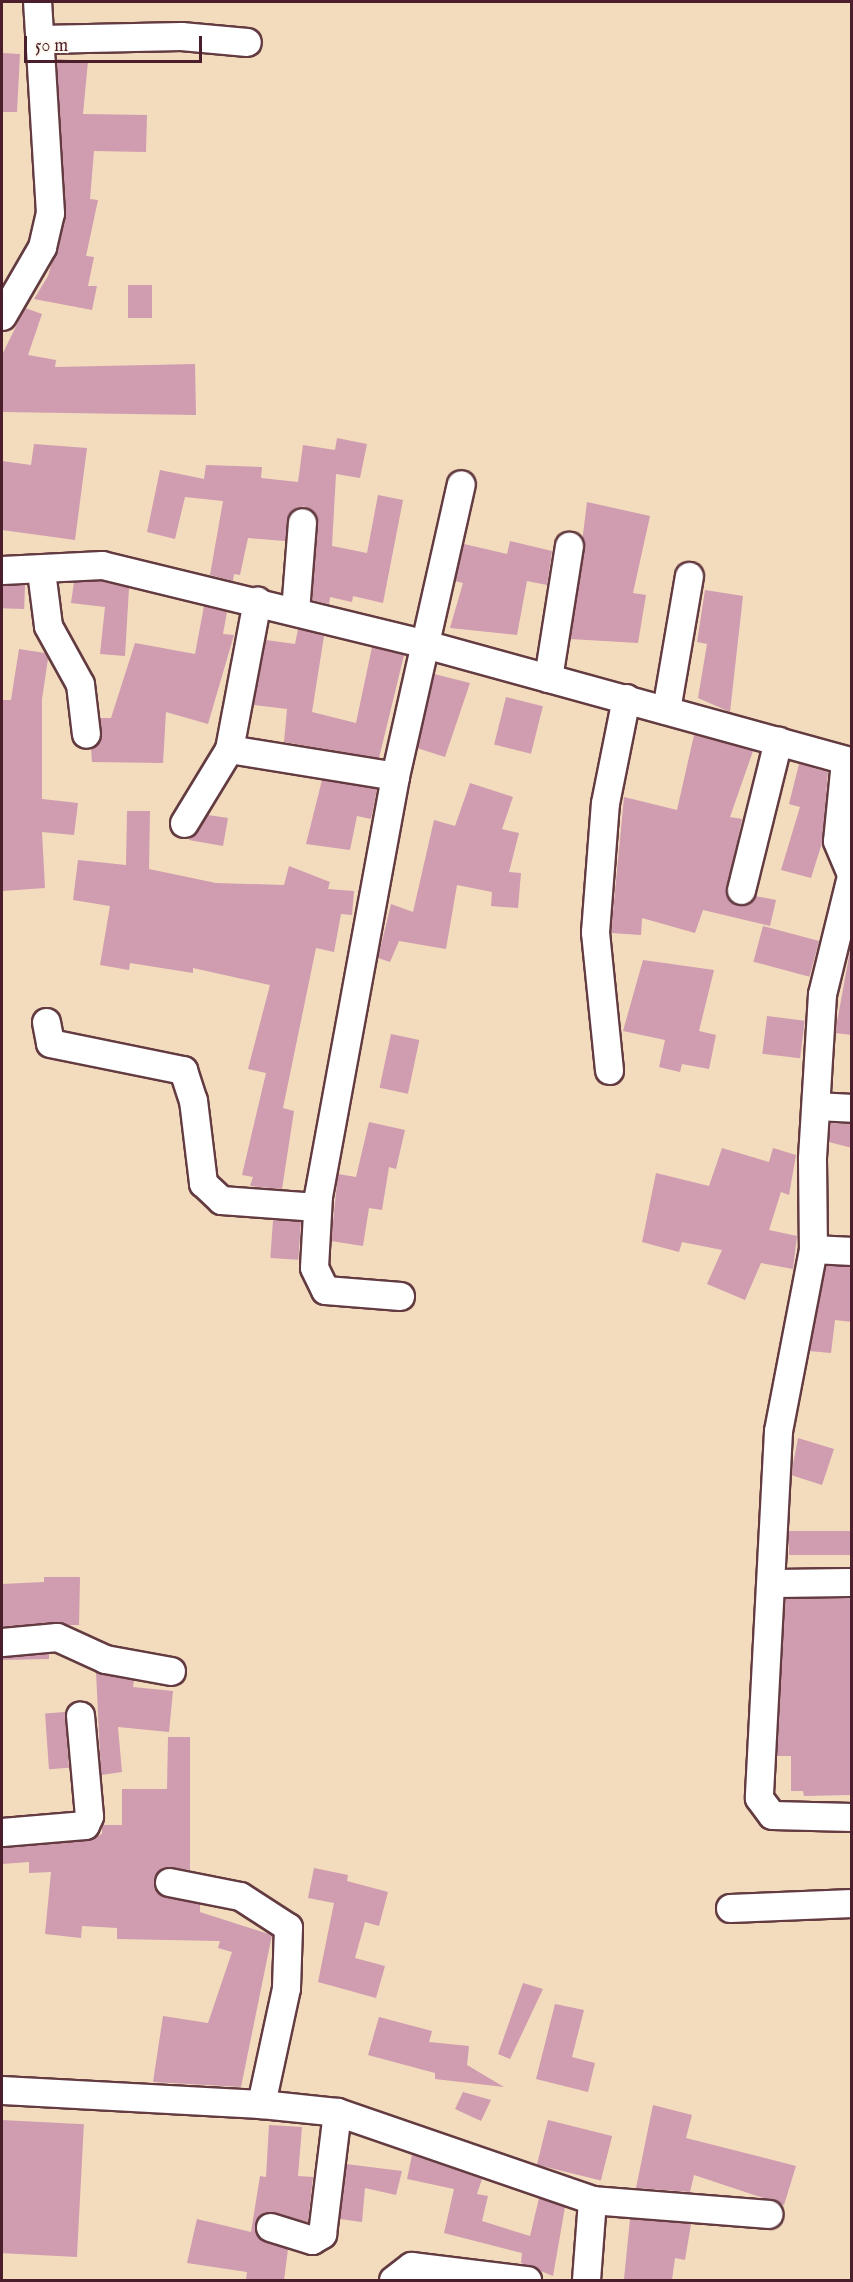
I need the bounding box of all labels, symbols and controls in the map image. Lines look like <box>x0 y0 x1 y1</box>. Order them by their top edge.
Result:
scale bar <box>27 24 206 62</box>
text: 50 m <box>35 35 68 58</box>

